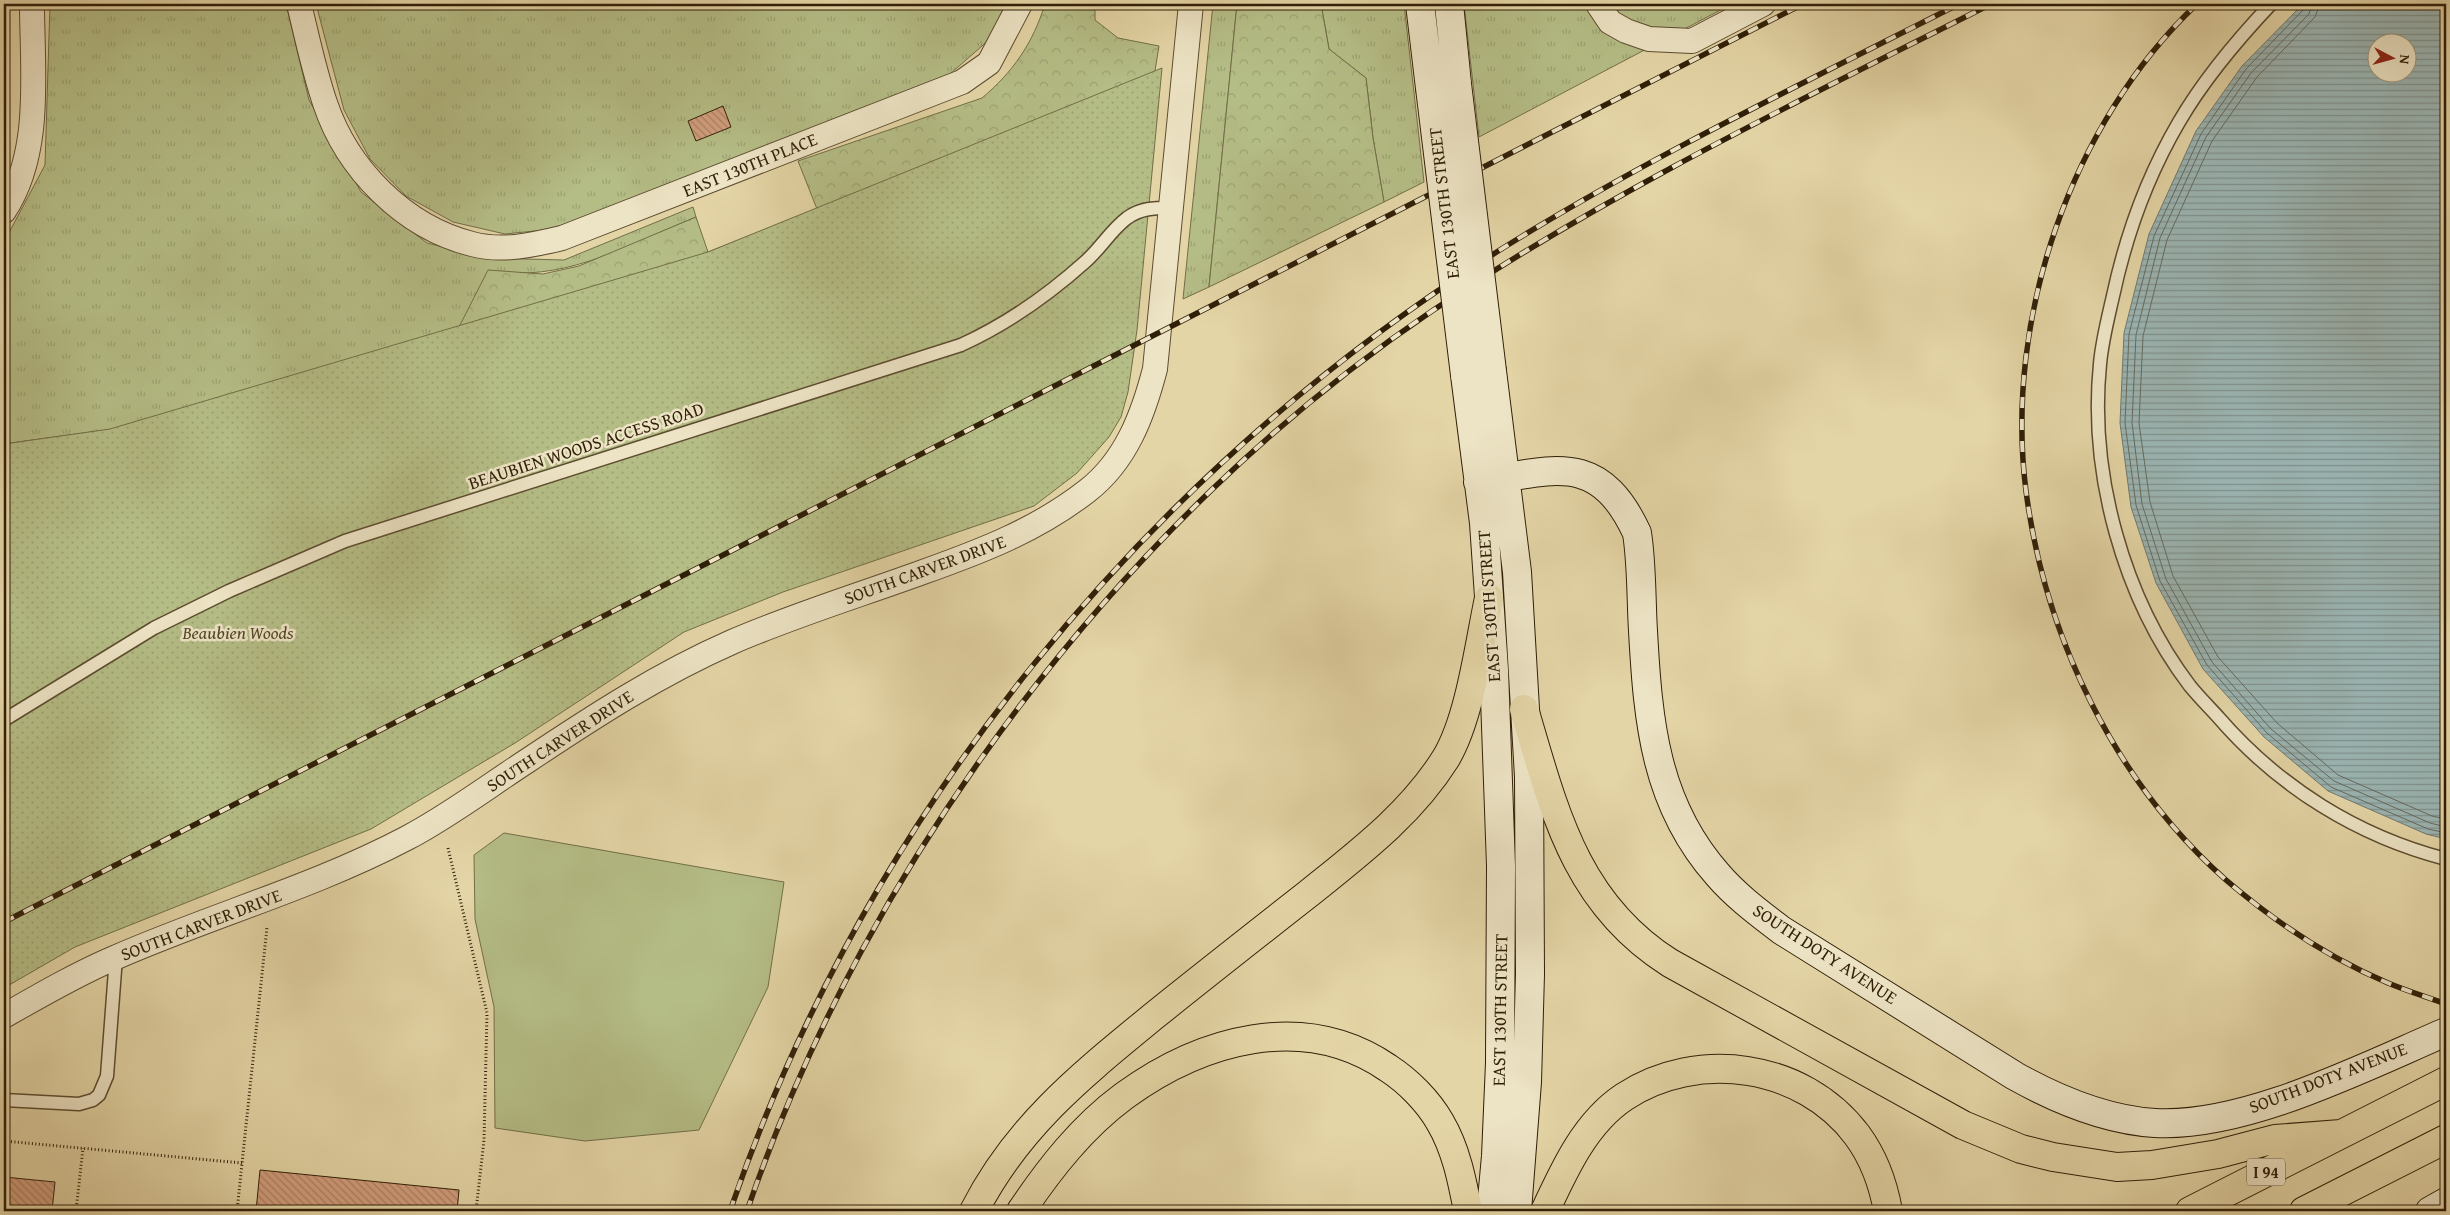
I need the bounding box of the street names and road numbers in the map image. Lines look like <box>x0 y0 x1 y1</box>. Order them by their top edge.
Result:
street label: EAST 130TH PLACE <box>679 125 821 204</box>
street label: EAST 130TH STREET <box>1421 126 1466 280</box>
street label: BEAUBIEN WOODS ACCESS ROAD <box>465 395 707 496</box>
street label: SOUTH CARVER DRIVE <box>840 528 1009 611</box>
street label: EAST 130TH STREET <box>1470 529 1507 683</box>
street label: SOUTH CARVER DRIVE <box>481 683 639 798</box>
street label: SOUTH CARVER DRIVE <box>116 881 285 968</box>
street label: SOUTH DOTY AVENUE <box>1748 897 1903 1011</box>
street label: EAST 130TH STREET <box>1485 934 1514 1086</box>
street label: SOUTH DOTY AVENUE <box>2245 1035 2411 1120</box>
road number: I 94 <box>2247 1158 2285 1186</box>

